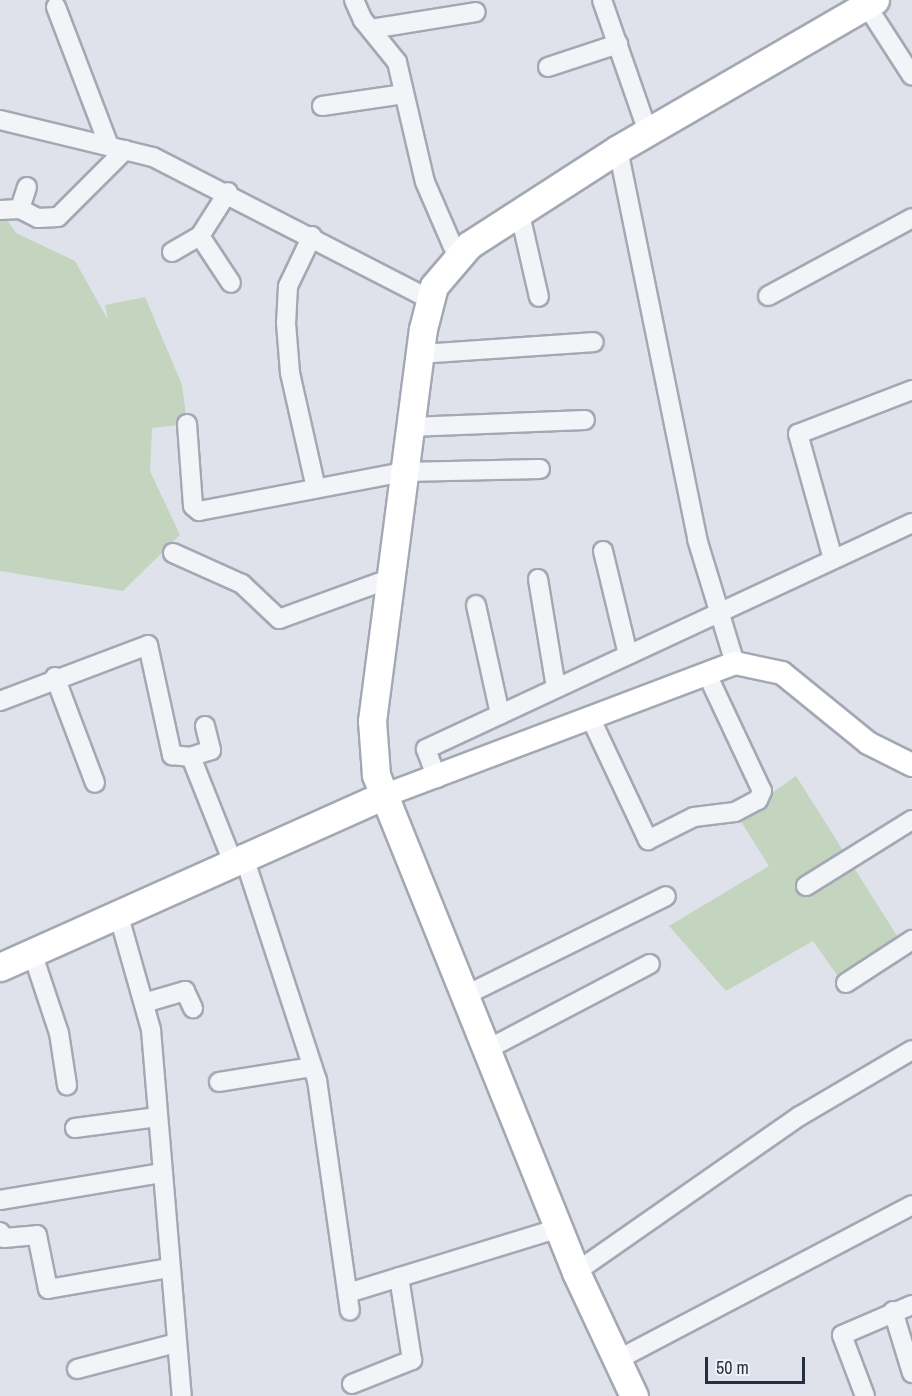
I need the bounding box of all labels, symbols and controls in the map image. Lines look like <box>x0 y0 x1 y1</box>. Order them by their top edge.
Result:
scale bar <box>708 1345 808 1383</box>
text: 50 m <box>716 1355 749 1380</box>

